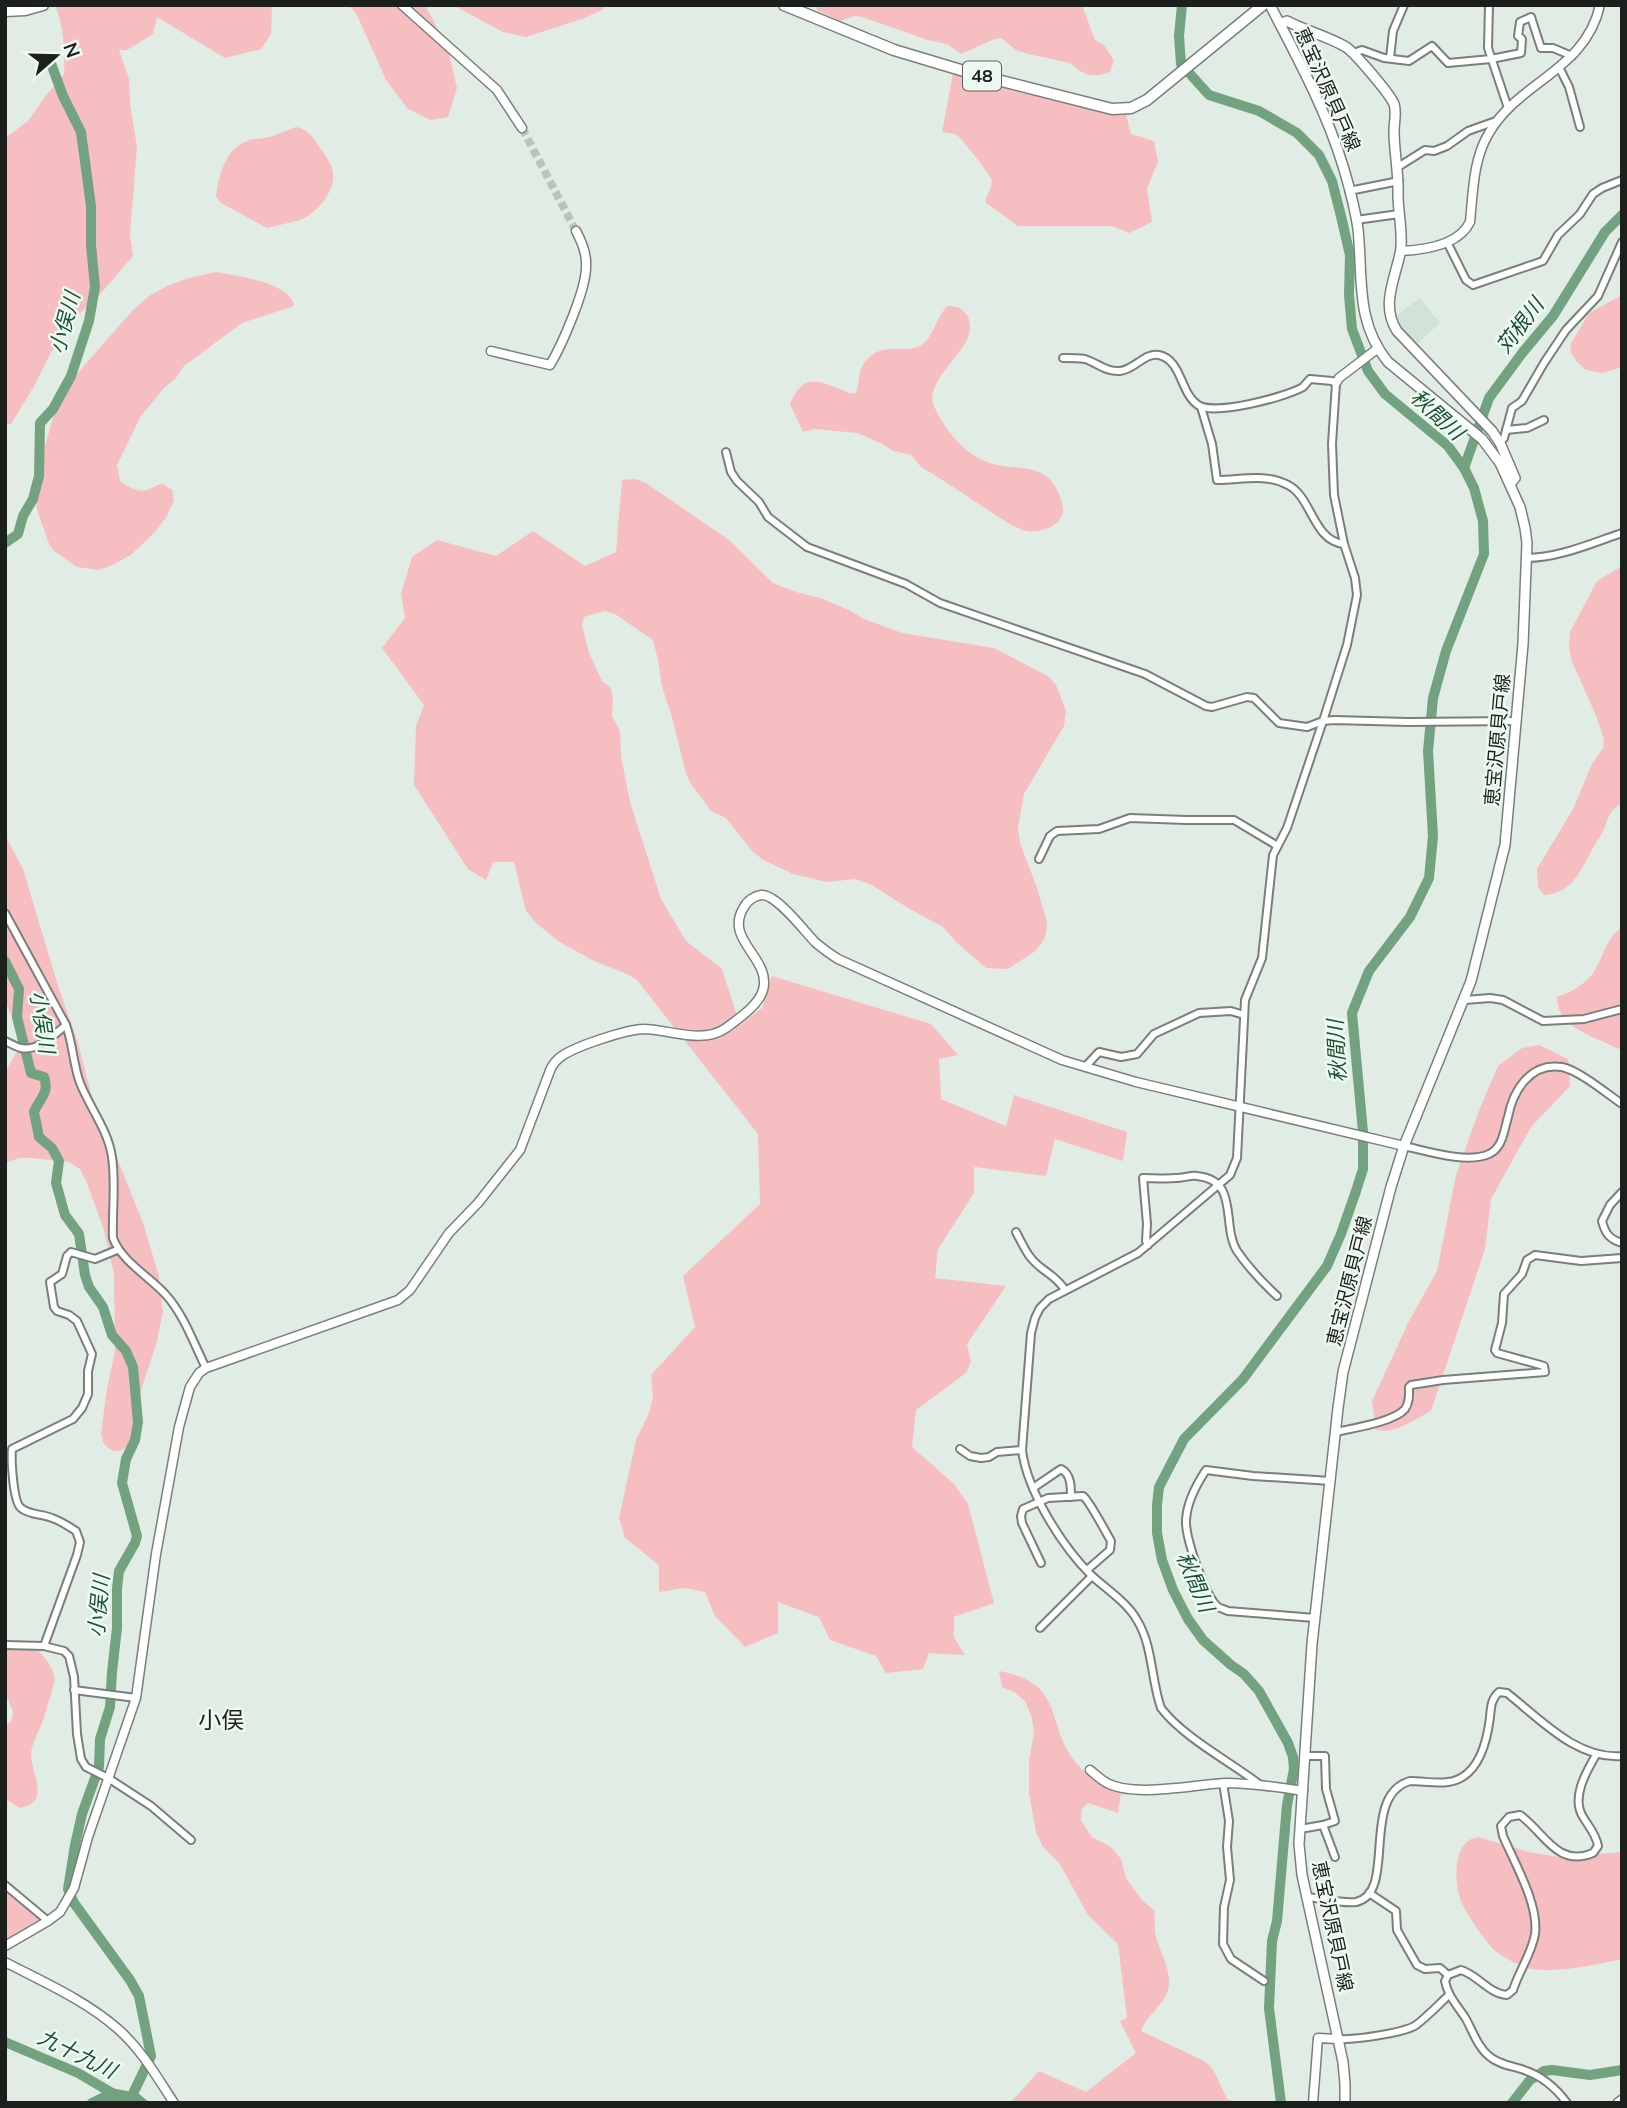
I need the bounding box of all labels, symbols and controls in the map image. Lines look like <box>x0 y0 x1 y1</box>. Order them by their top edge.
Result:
north arrow <box>21 21 91 91</box>
street label: 恵宝沢原貝戸線 <box>1290 23 1366 155</box>
text: N <box>58 39 86 61</box>
road number: 48 <box>963 62 1001 90</box>
water label: 小俣川 <box>43 287 85 357</box>
water label: 苅根川 <box>1490 291 1550 358</box>
water label: 秋間川 <box>1406 384 1471 446</box>
street label: 恵宝沢原貝戸線 <box>1479 673 1515 807</box>
water label: 小俣川 <box>25 989 61 1057</box>
water label: 秋間川 <box>1321 1017 1351 1083</box>
street label: 恵宝沢原貝戸線 <box>1321 1214 1377 1348</box>
water label: 秋間川 <box>1172 1548 1221 1618</box>
water label: 小俣川 <box>82 1571 114 1638</box>
district label: 小俣 <box>198 1705 244 1734</box>
street label: 恵宝沢原貝戸線 <box>1307 1858 1359 1994</box>
water label: 九十九川 <box>34 2023 123 2084</box>

